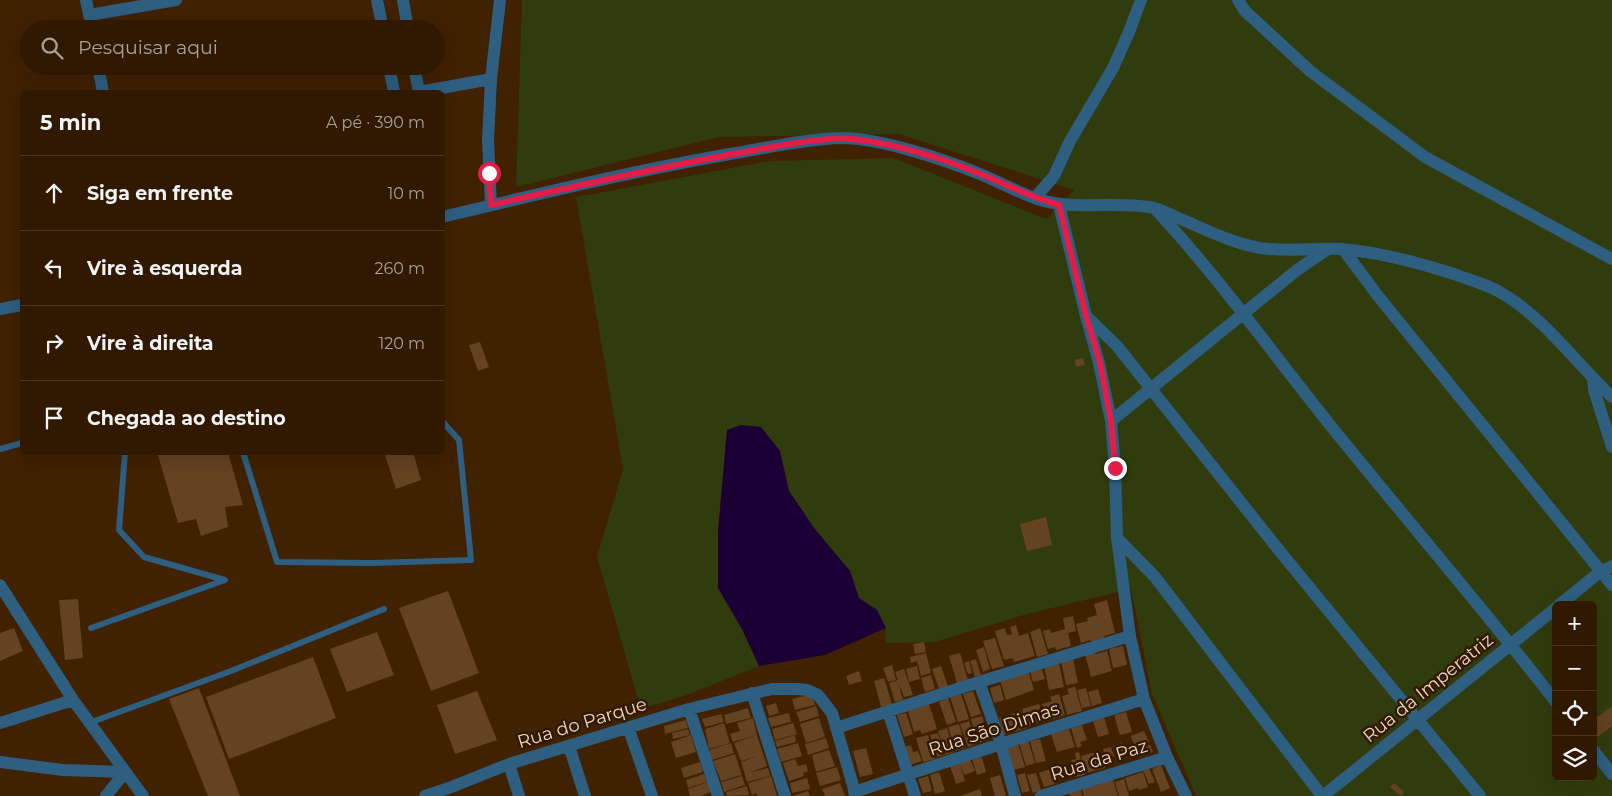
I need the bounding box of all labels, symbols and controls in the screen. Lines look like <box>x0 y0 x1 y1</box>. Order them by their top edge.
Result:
search box <box>20 20 445 75</box>
icon: search <box>38 34 66 62</box>
text: Pesquisar aqui <box>78 36 218 59</box>
text: 5 min <box>40 110 101 135</box>
text: A pé · 390 m <box>326 113 425 132</box>
route start <box>478 162 501 185</box>
icon: ahead <box>40 179 68 207</box>
text: Siga em frente <box>87 182 233 205</box>
text: 10 m <box>387 184 425 203</box>
icon: left <box>40 254 68 282</box>
text: Vire à esquerda <box>87 257 242 280</box>
text: 260 m <box>374 259 425 278</box>
icon: right <box>40 329 68 357</box>
text: Vire à direita <box>87 332 214 355</box>
text: 120 m <box>378 334 425 353</box>
icon: arrive <box>40 404 68 432</box>
text: Chegada ao destino <box>87 407 286 430</box>
route end <box>1104 457 1127 480</box>
map controls <box>1552 601 1597 781</box>
button: + <box>1552 601 1597 646</box>
street label: Rua da Imperatriz <box>1358 629 1498 747</box>
button: − <box>1552 646 1597 691</box>
button: locate <box>1552 691 1597 736</box>
street label: Rua do Parque <box>515 693 649 753</box>
street label: Rua São Dimas <box>926 697 1062 761</box>
street label: Rua da Paz <box>1048 735 1150 785</box>
button: layers <box>1552 736 1597 781</box>

